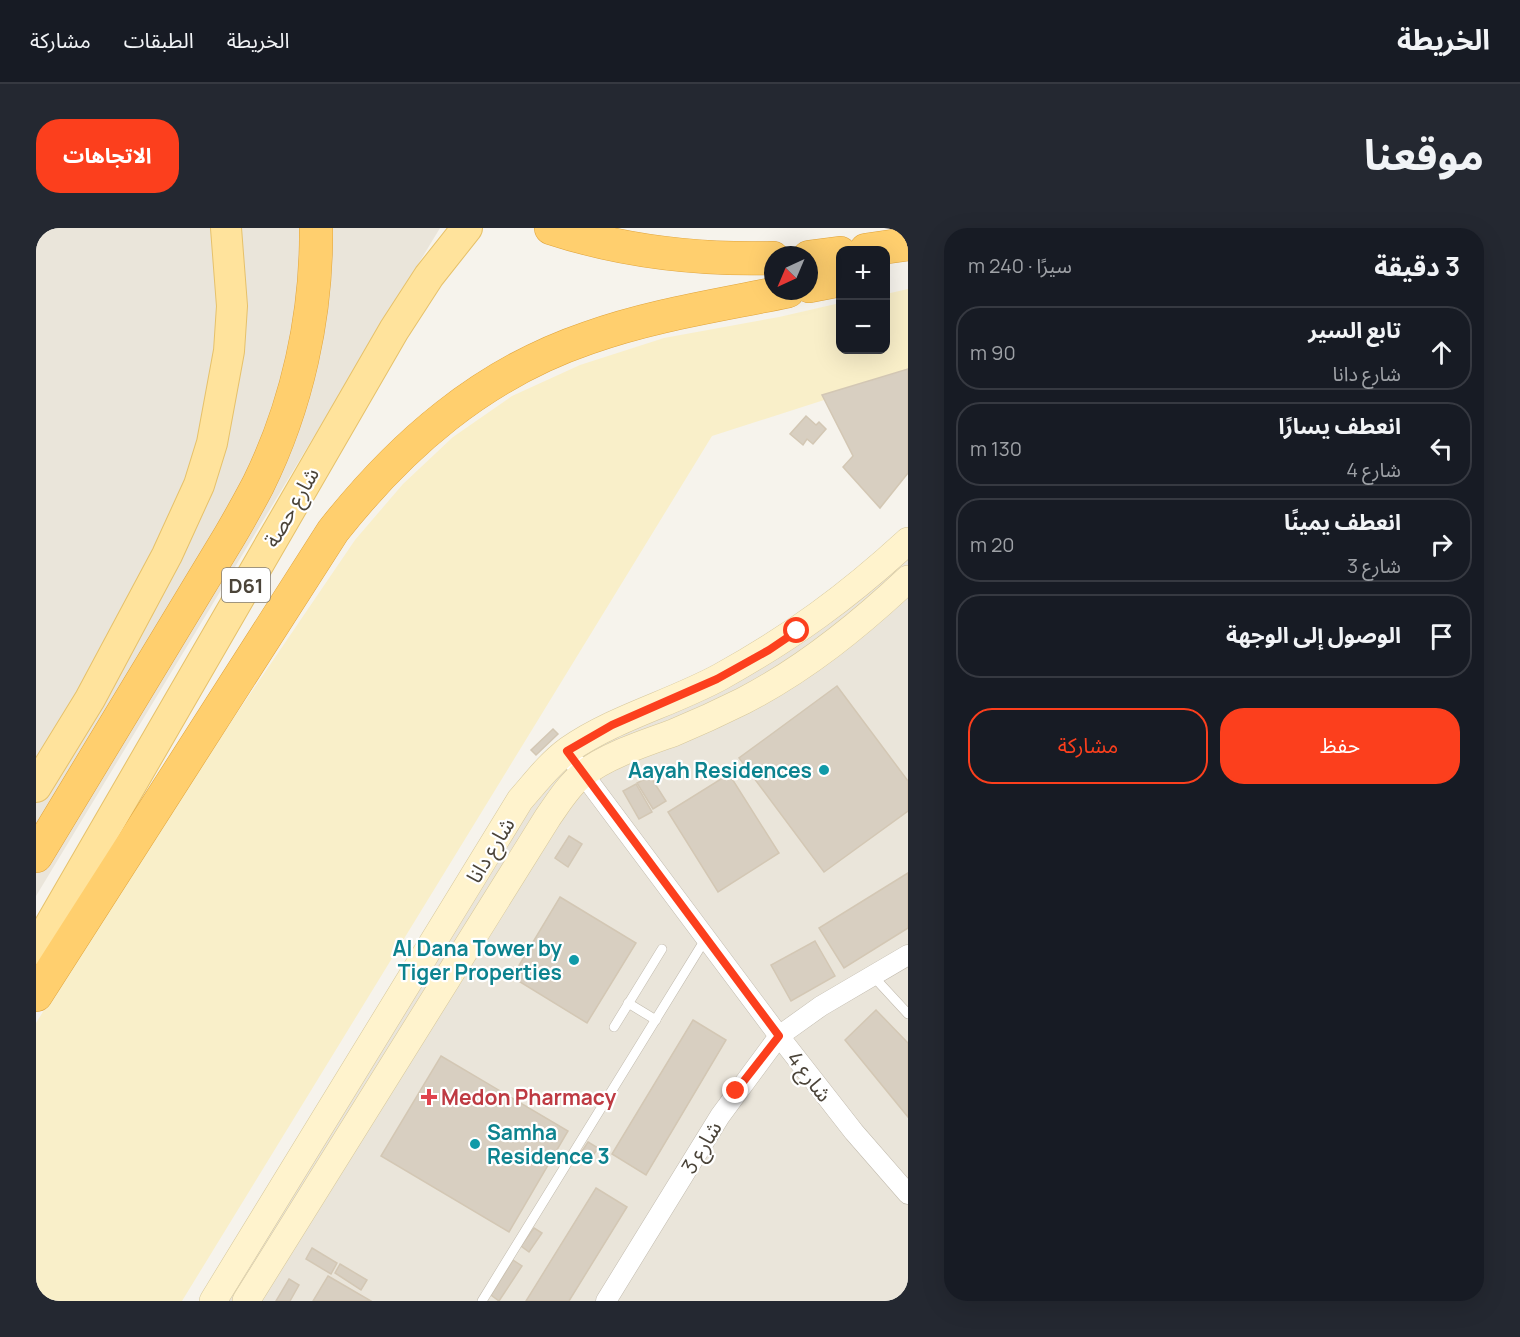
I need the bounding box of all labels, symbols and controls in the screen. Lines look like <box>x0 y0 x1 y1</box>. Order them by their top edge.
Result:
text: الخريطة <box>1397 20 1490 58</box>
text: مشاركة <box>30 26 91 54</box>
text: الطبقات <box>124 26 194 54</box>
text: الخريطة <box>227 26 290 54</box>
button: الاتجاهات <box>36 119 179 193</box>
text: موقعنا <box>1364 125 1484 183</box>
north arrow <box>764 246 818 300</box>
map controls <box>836 246 890 354</box>
button: + <box>836 246 890 300</box>
text: 3 دقيقة <box>1374 248 1460 284</box>
text: سيرًا · 240 m <box>968 252 1072 279</box>
button: − <box>836 300 890 354</box>
text: تابع السير <box>1308 315 1401 345</box>
icon: ahead <box>1425 336 1458 369</box>
text: 90 m <box>970 339 1016 366</box>
text: شارع دانا <box>1333 360 1401 387</box>
text: انعطف يسارًا <box>1278 411 1401 441</box>
icon: left <box>1425 432 1458 465</box>
text: 130 m <box>970 435 1022 462</box>
text: شارع 4 <box>1346 456 1401 483</box>
street label: شارع حصة <box>257 462 327 553</box>
text: انعطف يمينًا <box>1284 507 1401 537</box>
icon: right <box>1425 528 1458 561</box>
text: 20 m <box>970 531 1015 558</box>
text: شارع 3 <box>1347 552 1401 579</box>
road number: D61 <box>222 568 270 602</box>
route start <box>783 617 809 643</box>
text: الوصول إلى الوجهة <box>1226 620 1401 650</box>
icon: arrive <box>1425 620 1458 653</box>
button: مشاركة <box>968 708 1208 784</box>
button: حفظ <box>1220 708 1460 784</box>
place label: Aayah Residences <box>628 756 812 784</box>
marker: Aayah Residences <box>817 763 831 777</box>
street label: شارع دانا <box>459 812 522 889</box>
place label: Al Dana Tower by Tiger Properties <box>392 934 562 986</box>
marker: Al Dana Tower by Tiger Properties <box>567 953 581 967</box>
street label: شارع 4 <box>780 1045 839 1109</box>
route end <box>722 1077 748 1103</box>
place label: Medon Pharmacy <box>441 1083 617 1111</box>
marker: Medon Pharmacy <box>422 1090 436 1104</box>
street label: شارع 3 <box>674 1115 729 1180</box>
place label: Samha Residence 3 <box>487 1118 610 1170</box>
marker: Samha Residence 3 <box>468 1137 482 1151</box>

